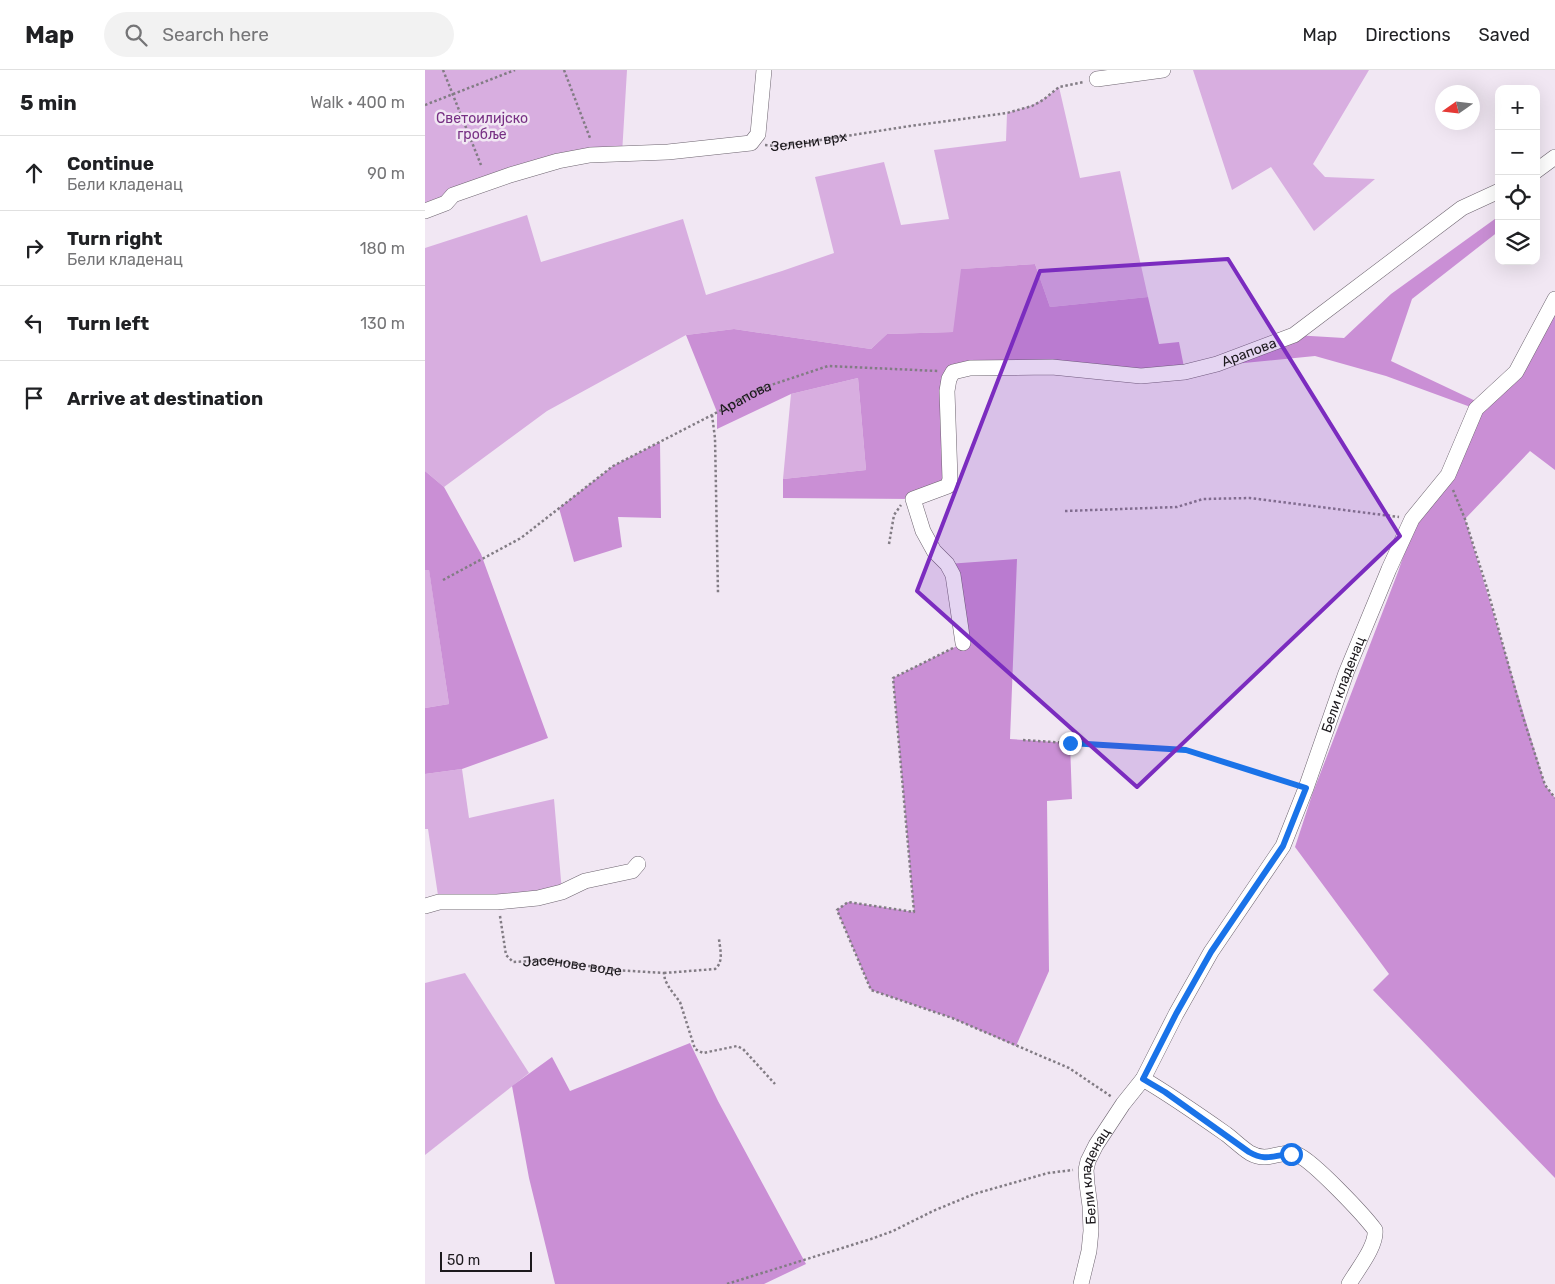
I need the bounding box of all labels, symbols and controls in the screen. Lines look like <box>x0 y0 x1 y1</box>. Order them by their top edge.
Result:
search box <box>104 12 454 57</box>
text: Map <box>25 21 74 49</box>
icon: search <box>122 21 150 49</box>
text: Search here <box>162 23 269 46</box>
text: Map <box>1302 24 1337 46</box>
text: Directions <box>1365 24 1451 46</box>
text: Saved <box>1479 24 1530 46</box>
north arrow <box>1435 85 1480 130</box>
map controls <box>1495 85 1540 265</box>
button: + <box>1495 85 1540 130</box>
text: 5 min <box>20 90 77 115</box>
text: Walk · 400 m <box>310 93 405 112</box>
park label: Светоилијско гробље <box>436 110 528 143</box>
street label: Зелени врх <box>770 127 848 155</box>
button: − <box>1495 130 1540 175</box>
text: Continue <box>67 152 154 175</box>
icon: ahead <box>20 159 48 187</box>
text: 90 m <box>367 164 405 183</box>
text: Бели кладенац <box>67 175 183 194</box>
button: locate <box>1495 175 1540 220</box>
button: layers <box>1495 220 1540 265</box>
text: Turn right <box>67 227 162 250</box>
icon: right <box>20 234 48 262</box>
text: 180 m <box>360 239 405 258</box>
text: Бели кладенац <box>67 250 183 269</box>
icon: left <box>20 309 48 337</box>
text: Turn left <box>67 312 149 335</box>
text: 130 m <box>360 314 405 333</box>
street label: Арапова <box>1219 334 1279 370</box>
street label: Арапова <box>715 377 773 418</box>
icon: arrive <box>20 384 48 412</box>
text: Arrive at destination <box>67 387 263 410</box>
street label: Бели кладенац <box>1317 634 1369 735</box>
route end <box>1059 732 1082 755</box>
street label: Јасенове воде <box>522 951 623 979</box>
street label: Бели кладенац <box>1077 1124 1114 1225</box>
route start <box>1280 1143 1303 1166</box>
scale bar <box>440 1249 533 1272</box>
text: 50 m <box>447 1252 480 1269</box>

